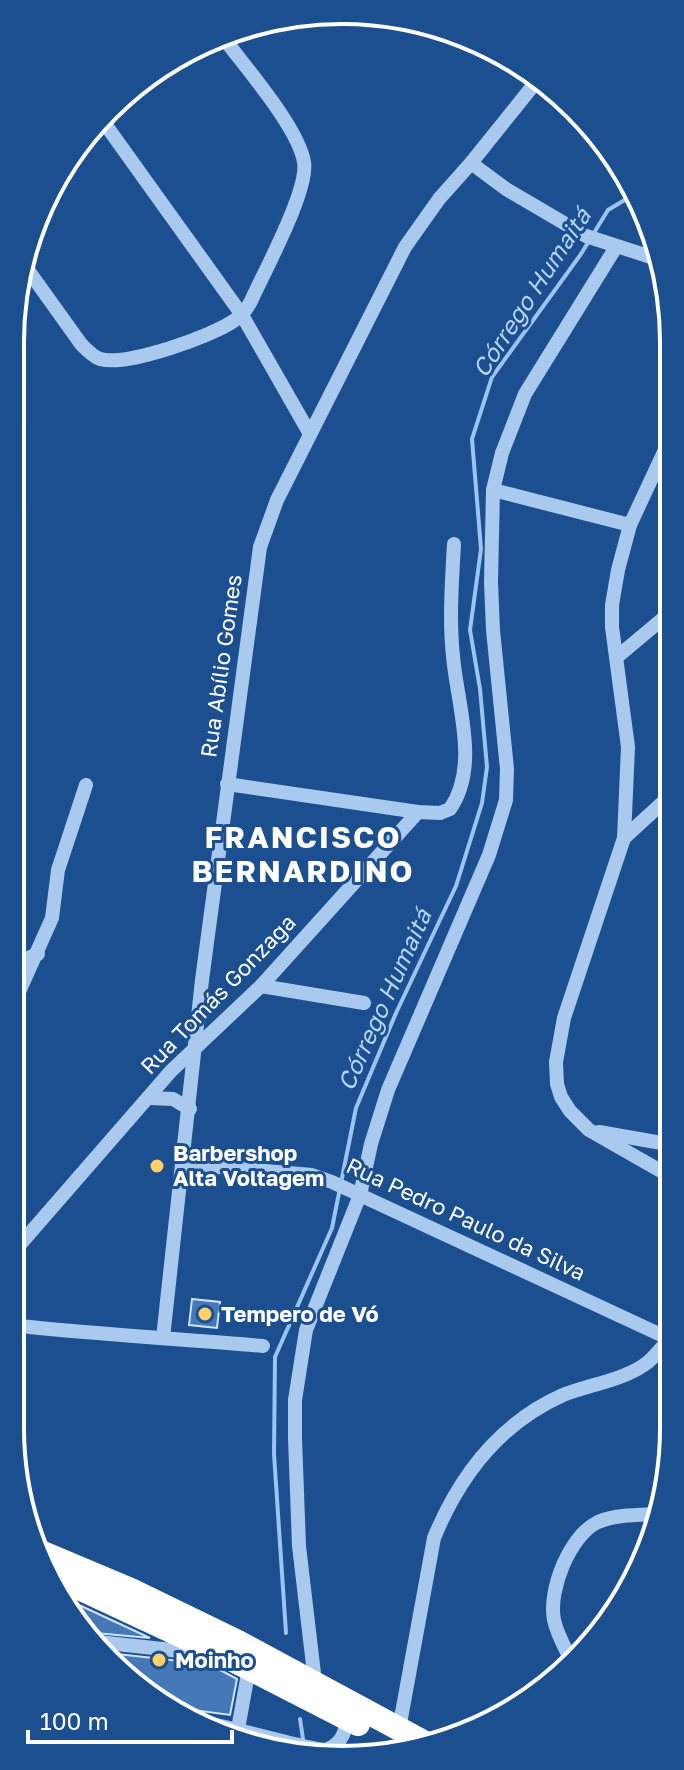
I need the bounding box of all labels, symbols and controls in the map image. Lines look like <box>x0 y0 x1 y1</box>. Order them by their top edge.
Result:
water label: Córrego Humaitá <box>465 200 598 383</box>
street label: Rua Abílio Gomes <box>194 573 247 759</box>
district label: FRANCISCO BERNARDINO <box>191 819 415 889</box>
water label: Córrego Humaitá <box>331 902 439 1095</box>
street label: Rua Tomás Gonzaga <box>134 908 301 1079</box>
place label: Barbershop Alta Voltagem <box>173 1139 324 1191</box>
street label: Rua Pedro Paulo da Silva <box>342 1151 590 1286</box>
marker: Barbershop Alta Voltagem <box>148 1157 166 1175</box>
place label: Tempero de Vó <box>221 1300 379 1327</box>
marker: Tempero de Vó <box>196 1305 214 1323</box>
place label: Moinho <box>175 1646 254 1673</box>
marker: Moinho <box>150 1651 168 1669</box>
scale bar <box>28 1694 232 1744</box>
text: 100 m <box>40 1706 109 1735</box>

